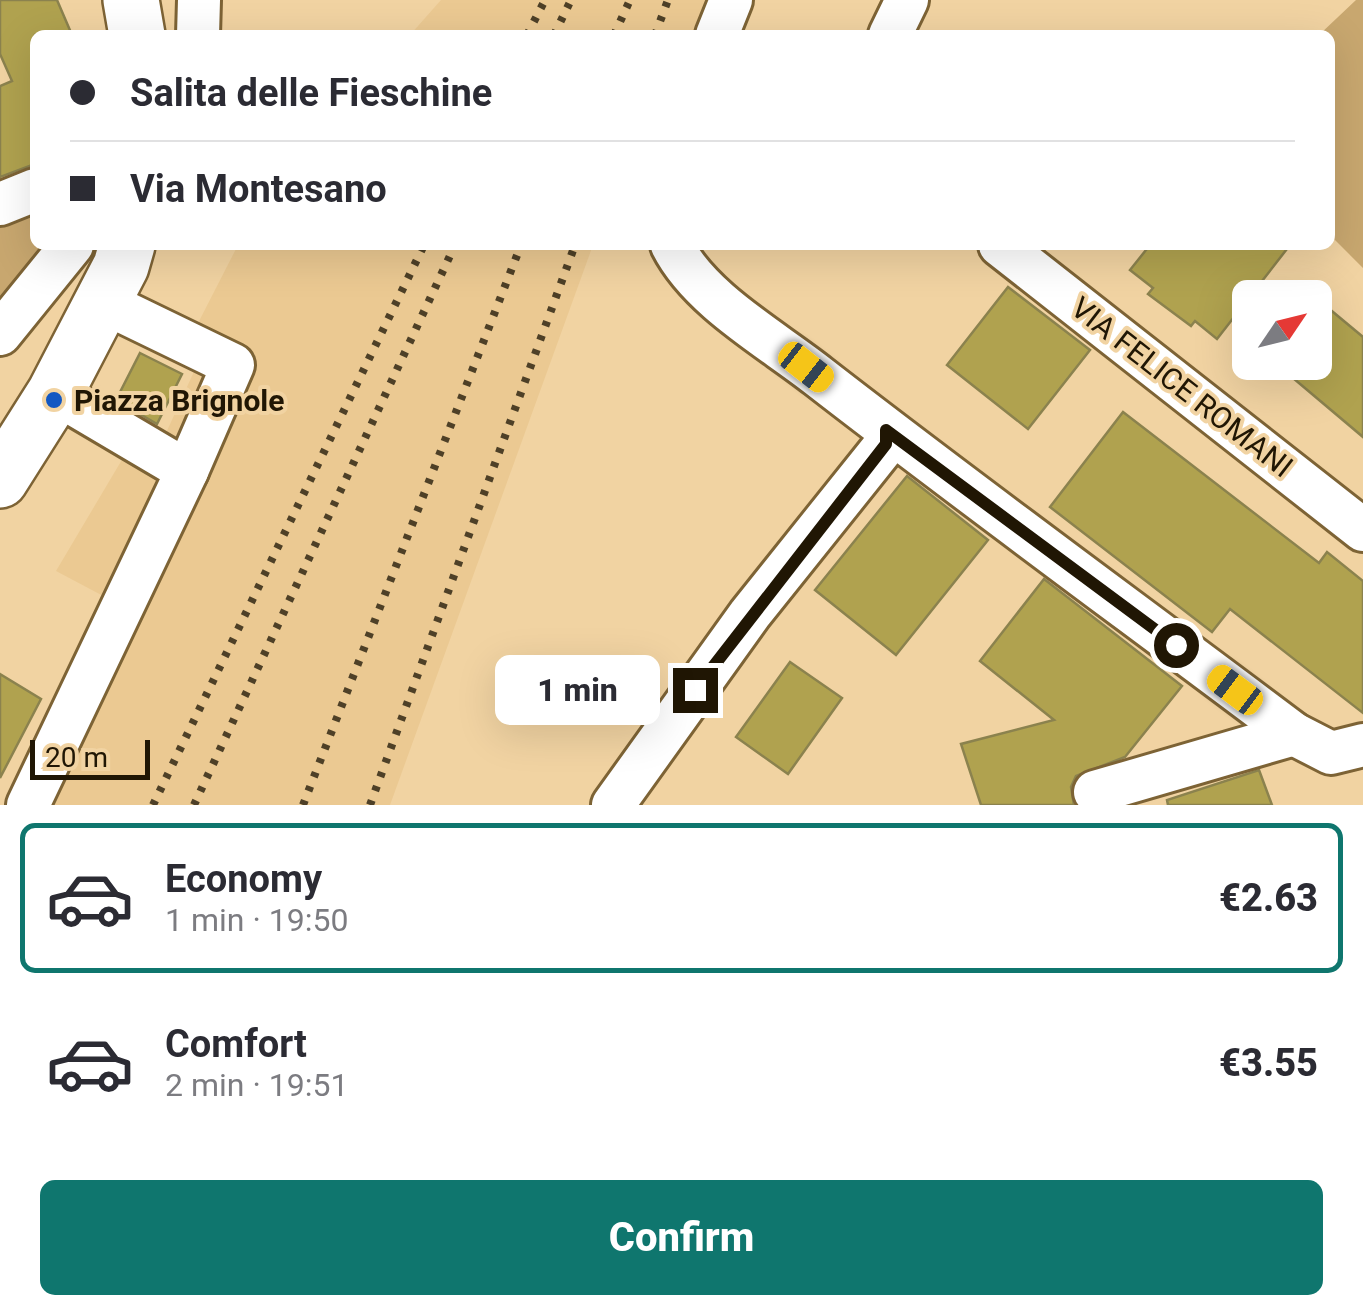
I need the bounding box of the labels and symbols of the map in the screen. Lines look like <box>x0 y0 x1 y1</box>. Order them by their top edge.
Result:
north arrow <box>1232 280 1332 380</box>
street label: VIA FELICE ROMANI <box>1064 290 1300 484</box>
car <box>773 337 839 397</box>
place label: Piazza Brignole <box>74 383 284 418</box>
marker: Piazza Brignole <box>43 389 65 411</box>
route start <box>1154 623 1199 668</box>
callout: 1 min <box>495 655 660 725</box>
car <box>1202 660 1268 720</box>
route end <box>673 668 718 713</box>
scale bar <box>30 735 150 780</box>

